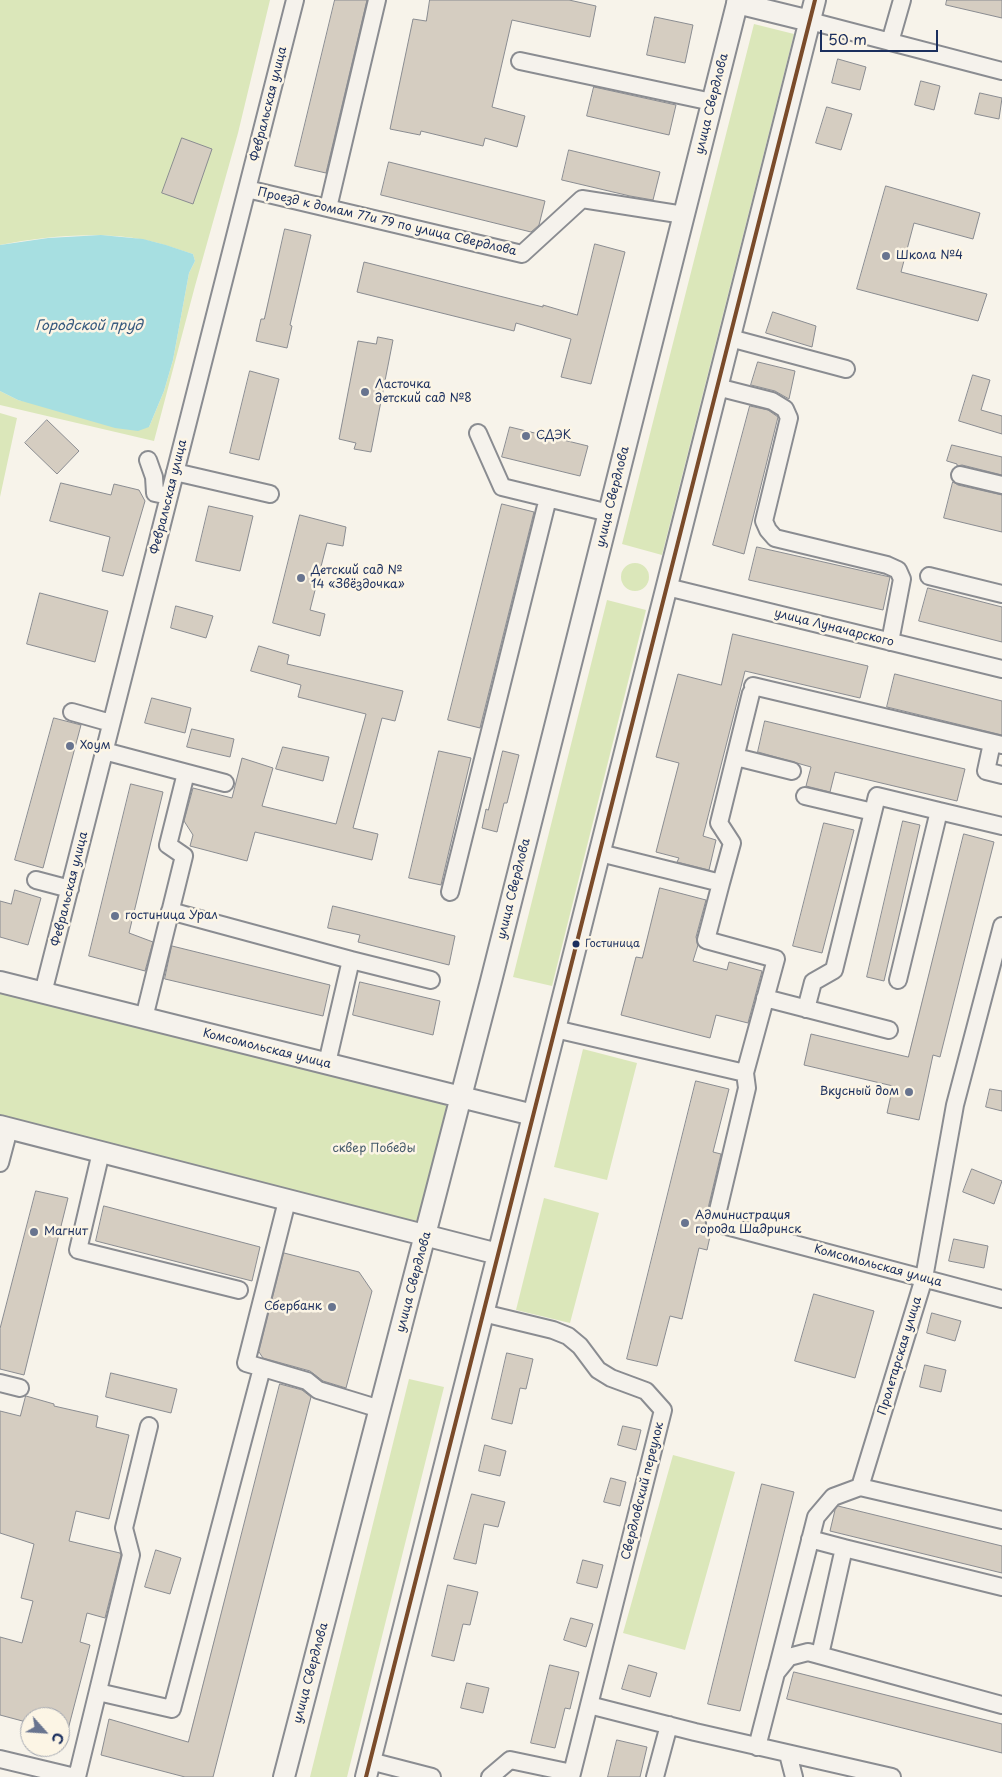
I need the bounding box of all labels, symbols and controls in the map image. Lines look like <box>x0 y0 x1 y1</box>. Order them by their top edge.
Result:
scale bar <box>822 20 940 52</box>
text: 50 m <box>828 27 867 50</box>
street label: Февральская улица <box>248 45 290 163</box>
street label: улица Свердлова <box>692 52 732 156</box>
street label: Проезд к домам 77и 79 по улица Свердлова <box>256 185 518 259</box>
place label: Школа №4 <box>896 249 963 263</box>
marker: Школа №4 <box>880 250 892 262</box>
water label: Городской пруд <box>35 318 143 334</box>
place label: Ласточка детский сад №8 <box>375 378 472 406</box>
marker: Ласточка детский сад №8 <box>359 386 371 398</box>
place label: СДЭК <box>536 429 571 443</box>
marker: СДЭК <box>520 430 532 442</box>
street label: Февральская улица <box>148 438 190 556</box>
street label: улица Свердлова <box>593 445 633 549</box>
place label: Детский сад № 14 «Звёздочка» <box>311 564 405 592</box>
marker: Детский сад № 14 «Звёздочка» <box>295 572 307 584</box>
street label: улица Луначарского <box>773 606 895 650</box>
place label: Хоум <box>80 739 111 753</box>
marker: Хоум <box>64 740 76 752</box>
street label: Февральская улица <box>49 830 91 948</box>
street label: улица Свердлова <box>494 837 534 941</box>
place label: гостиница Урал <box>125 909 218 923</box>
marker: гостиница Урал <box>109 910 121 922</box>
place label: Гостиница <box>585 937 640 951</box>
marker: Гостиница <box>571 939 581 949</box>
street label: Комсомольская улица <box>201 1026 333 1072</box>
place label: Вкусный дом <box>819 1085 899 1099</box>
marker: Вкусный дом <box>903 1086 915 1098</box>
park label: сквер Победы <box>332 1142 416 1156</box>
place label: Администрация города Шадринск <box>695 1209 801 1237</box>
marker: Администрация города Шадринск <box>679 1217 691 1229</box>
place label: Магнит <box>44 1225 88 1239</box>
marker: Магнит <box>28 1226 40 1238</box>
street label: улица Свердлова <box>394 1230 434 1334</box>
street label: Комсомольская улица <box>812 1242 944 1290</box>
street label: Пролетарская улица <box>875 1295 925 1417</box>
place label: Сбербанк <box>264 1300 322 1314</box>
marker: Сбербанк <box>326 1301 338 1313</box>
street label: Свердловский переулок <box>619 1421 667 1561</box>
street label: улица Свердлова <box>291 1621 331 1725</box>
north arrow <box>20 1707 70 1757</box>
text: С <box>46 1729 70 1748</box>

